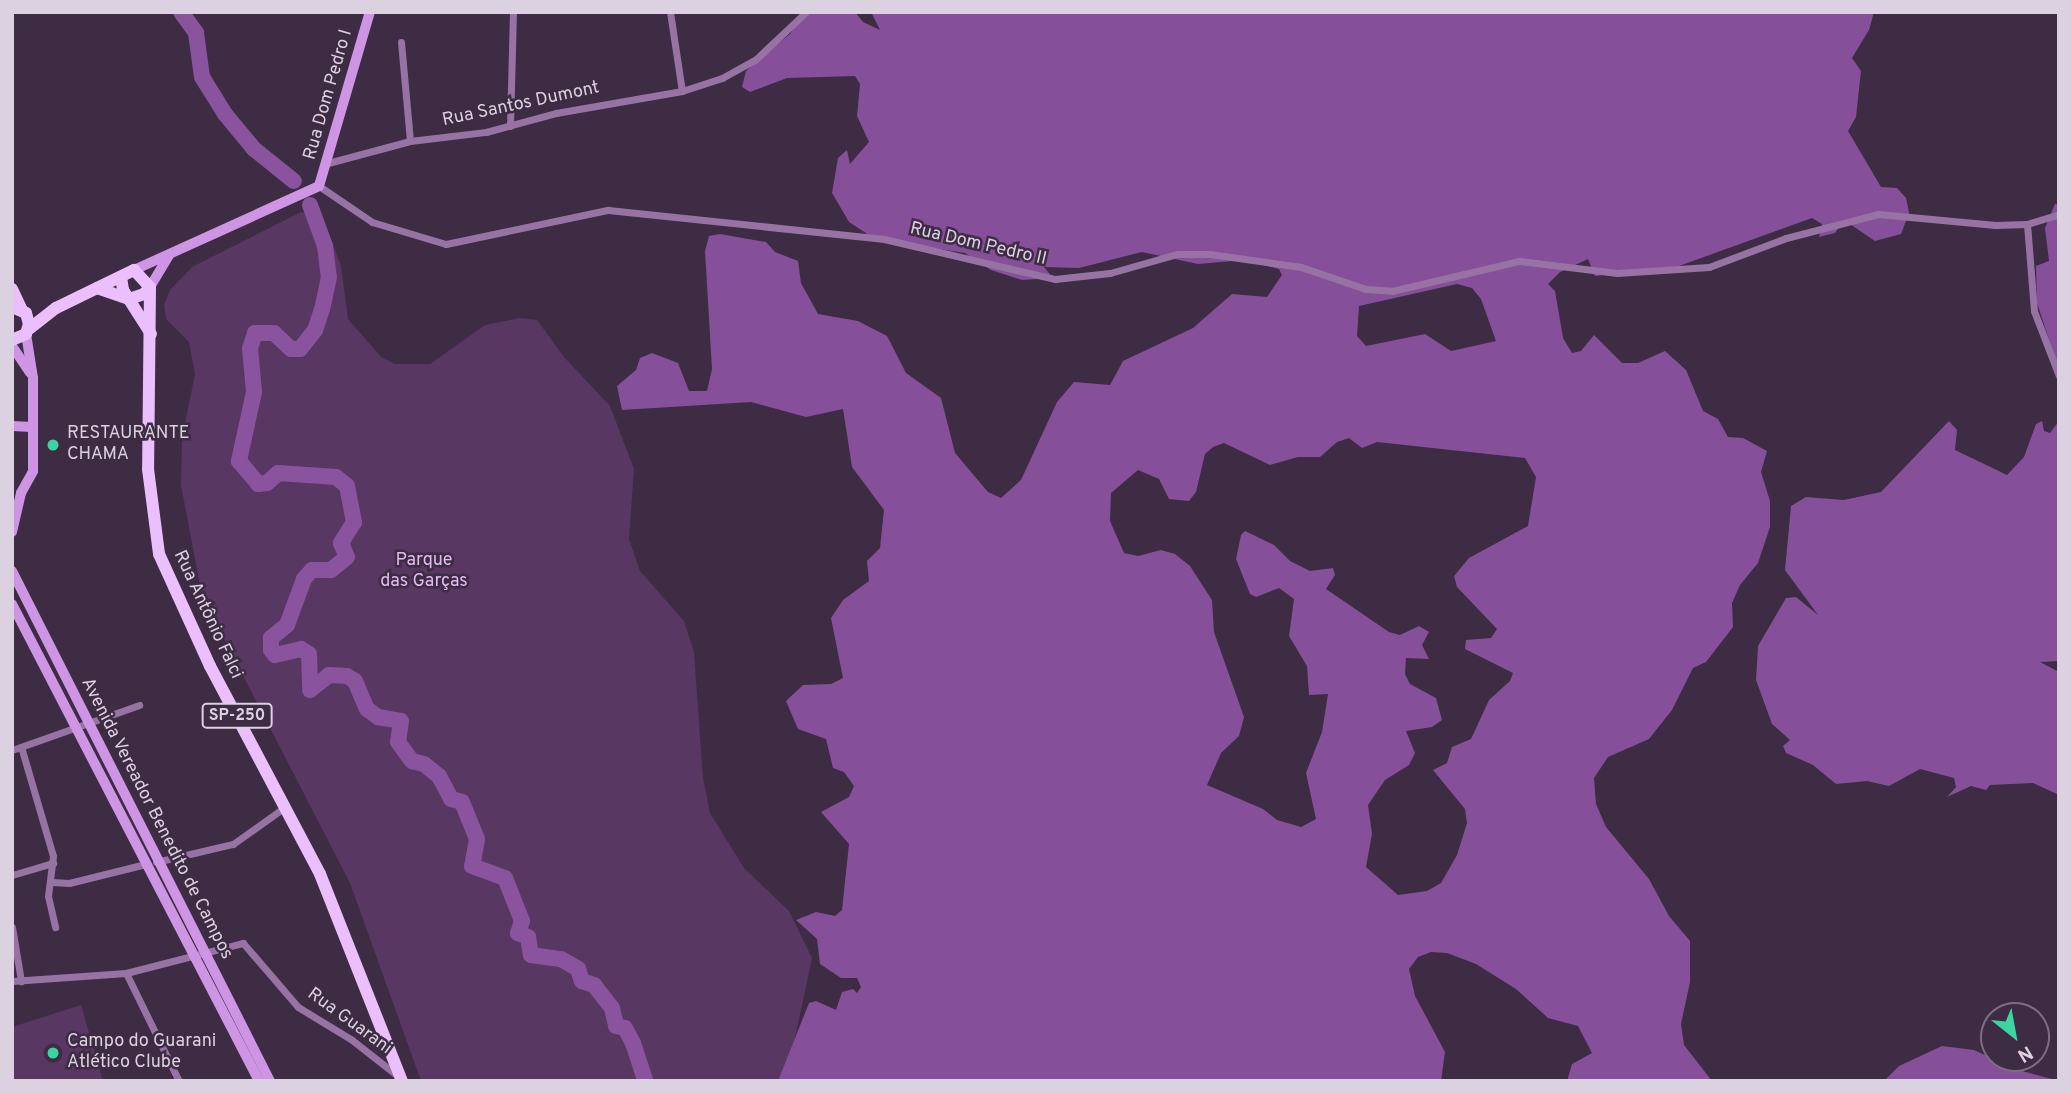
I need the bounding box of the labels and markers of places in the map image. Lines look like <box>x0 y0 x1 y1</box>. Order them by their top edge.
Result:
place label: RESTAURANTE CHAMA <box>67 424 190 466</box>
marker: RESTAURANTE CHAMA <box>45 437 61 453</box>
place label: Campo do Guarani Atlético Clube <box>67 1032 216 1074</box>
marker: Campo do Guarani Atlético Clube <box>45 1045 61 1061</box>

